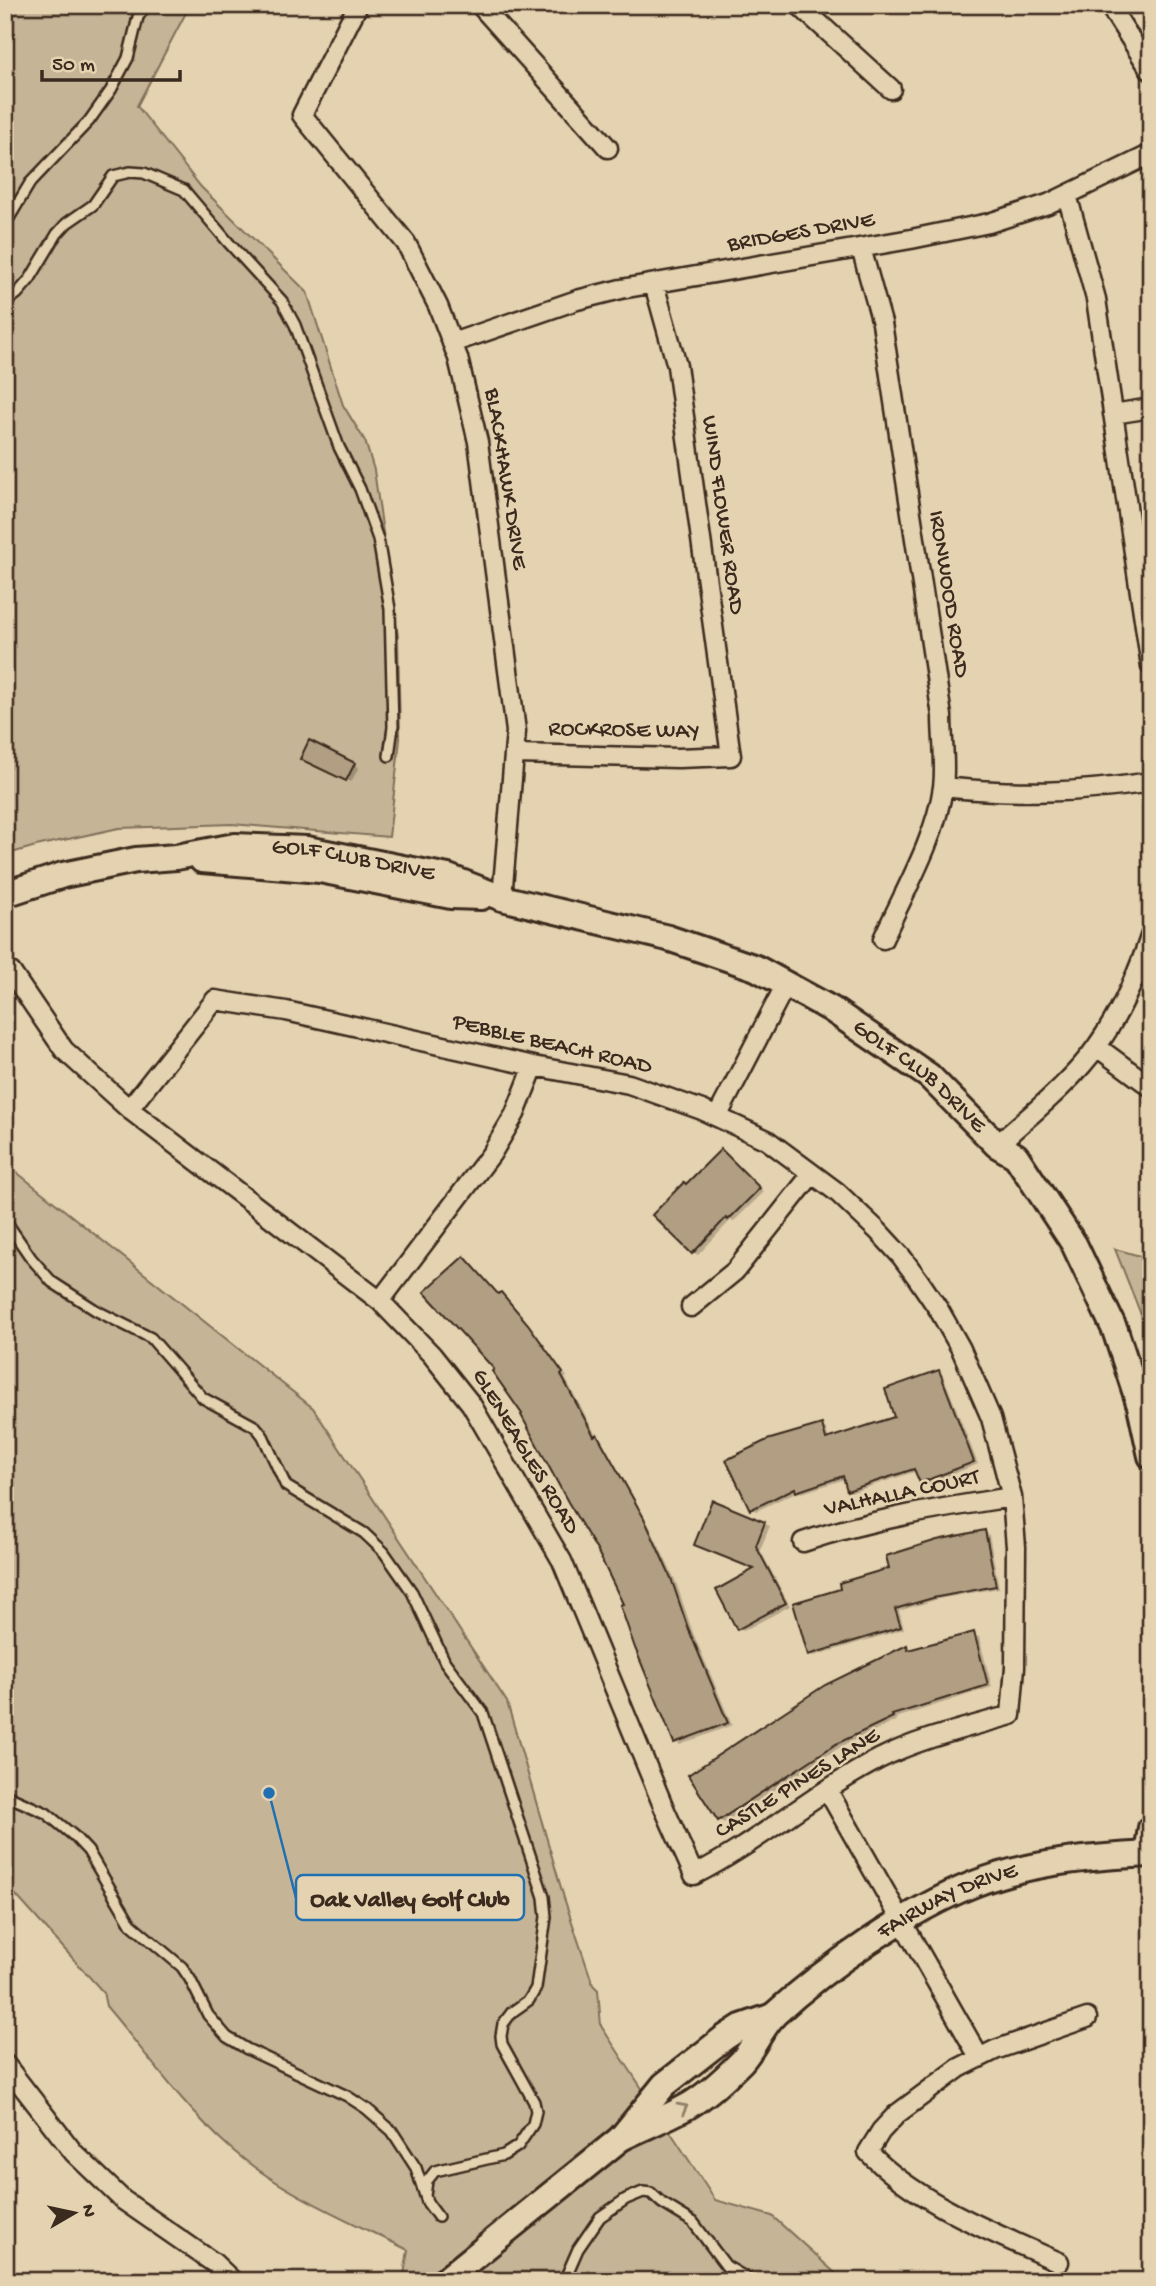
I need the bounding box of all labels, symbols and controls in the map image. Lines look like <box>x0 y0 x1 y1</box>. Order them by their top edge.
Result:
scale bar <box>42 38 180 82</box>
text: 50 m <box>52 54 95 79</box>
street label: BRIDGES DRIVE <box>724 206 878 259</box>
street label: BLACKHAWK DRIVE <box>477 386 533 573</box>
street label: WIND FLOWER ROAD <box>695 414 749 617</box>
street label: IRONWOOD ROAD <box>921 509 975 680</box>
street label: ROCKROSE WAY <box>548 716 700 746</box>
street label: GOLF CLUB DRIVE <box>271 834 439 888</box>
street label: PEBBLE BEACH ROAD <box>449 1009 655 1081</box>
street label: GOLF CLUB DRIVE <box>847 1014 993 1140</box>
street label: GLENEAGLES ROAD <box>465 1364 586 1540</box>
street label: VALHALLA COURT <box>821 1464 983 1524</box>
street label: CASTLE PINES LANE <box>711 1722 887 1845</box>
street label: FAIRWAY DRIVE <box>872 1857 1022 1946</box>
callout: Oak Valley Golf Club <box>296 1875 524 1920</box>
text: Oak Valley Golf Club <box>310 1887 510 1916</box>
one-way arrow <box>675 2103 688 2116</box>
north arrow <box>38 2178 108 2248</box>
text: N <box>75 2203 100 2219</box>

